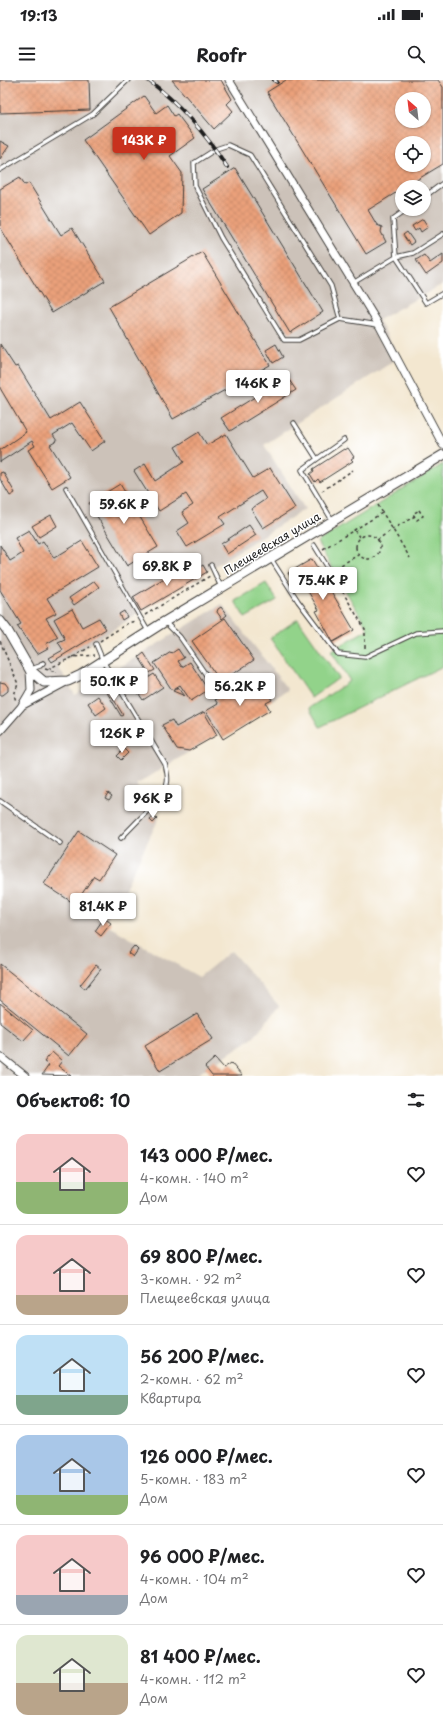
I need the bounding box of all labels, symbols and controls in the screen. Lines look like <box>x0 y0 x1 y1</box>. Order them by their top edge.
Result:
text: 19:13 <box>20 3 58 26</box>
text: Roofr <box>196 41 247 68</box>
icon: menu <box>16 43 38 65</box>
icon: search <box>405 43 427 65</box>
north arrow <box>395 92 431 128</box>
map controls <box>395 92 431 216</box>
pin: 143K ₽ <box>111 127 177 161</box>
text: 143K ₽ <box>122 130 166 149</box>
button: locate <box>395 136 431 172</box>
button: layers <box>395 180 431 216</box>
pin: 146K ₽ <box>225 370 291 404</box>
text: 146K ₽ <box>235 373 281 392</box>
pin: 59.6K ₽ <box>87 491 161 525</box>
text: 59.6K ₽ <box>99 494 149 513</box>
street label: Плещеевская улица <box>221 507 324 579</box>
pin: 69.8K ₽ <box>130 553 204 587</box>
text: 69.8K ₽ <box>142 556 192 575</box>
pin: 75.4K ₽ <box>286 567 360 601</box>
text: 75.4K ₽ <box>298 570 348 589</box>
pin: 50.1K ₽ <box>77 668 151 702</box>
text: 50.1K ₽ <box>90 671 138 690</box>
pin: 56.2K ₽ <box>203 673 277 707</box>
text: 56.2K ₽ <box>214 676 266 695</box>
pin: 126K ₽ <box>89 720 155 754</box>
text: 126K ₽ <box>99 723 145 742</box>
pin: 96K ₽ <box>125 785 181 819</box>
text: 96K ₽ <box>133 788 173 807</box>
pin: 81.4K ₽ <box>66 893 140 927</box>
text: 81.4K ₽ <box>79 896 127 915</box>
text: Объектов: 10 <box>16 1087 130 1113</box>
icon: filters <box>405 1089 427 1111</box>
text: 143 000 ₽/мес. <box>140 1142 273 1168</box>
icon: home <box>48 1150 96 1198</box>
icon: heart <box>405 1163 427 1185</box>
text: 4-комн. · 140 m² <box>140 1168 249 1187</box>
text: Дом <box>140 1187 168 1206</box>
text: 69 800 ₽/мес. <box>140 1243 262 1269</box>
icon: home <box>48 1251 96 1299</box>
icon: heart <box>405 1264 427 1286</box>
text: 3-комн. · 92 m² <box>140 1269 242 1288</box>
text: Плещеевская улица <box>140 1288 270 1307</box>
text: 56 200 ₽/мес. <box>140 1343 264 1369</box>
icon: home <box>48 1351 96 1399</box>
icon: heart <box>405 1364 427 1386</box>
text: 2-комн. · 62 m² <box>140 1369 244 1388</box>
text: Квартира <box>140 1388 201 1407</box>
text: 126 000 ₽/мес. <box>140 1443 273 1469</box>
icon: home <box>48 1451 96 1499</box>
icon: heart <box>405 1464 427 1486</box>
text: 5-комн. · 183 m² <box>140 1469 248 1488</box>
text: Дом <box>140 1488 168 1507</box>
text: 96 000 ₽/мес. <box>140 1543 265 1569</box>
icon: home <box>48 1551 96 1599</box>
icon: heart <box>405 1564 427 1586</box>
text: 4-комн. · 104 m² <box>140 1569 249 1588</box>
text: Дом <box>140 1588 168 1607</box>
text: 81 400 ₽/мес. <box>140 1643 261 1669</box>
icon: home <box>48 1651 96 1699</box>
icon: heart <box>405 1664 427 1686</box>
text: 4-комн. · 112 m² <box>140 1669 247 1688</box>
text: Дом <box>140 1688 168 1707</box>

